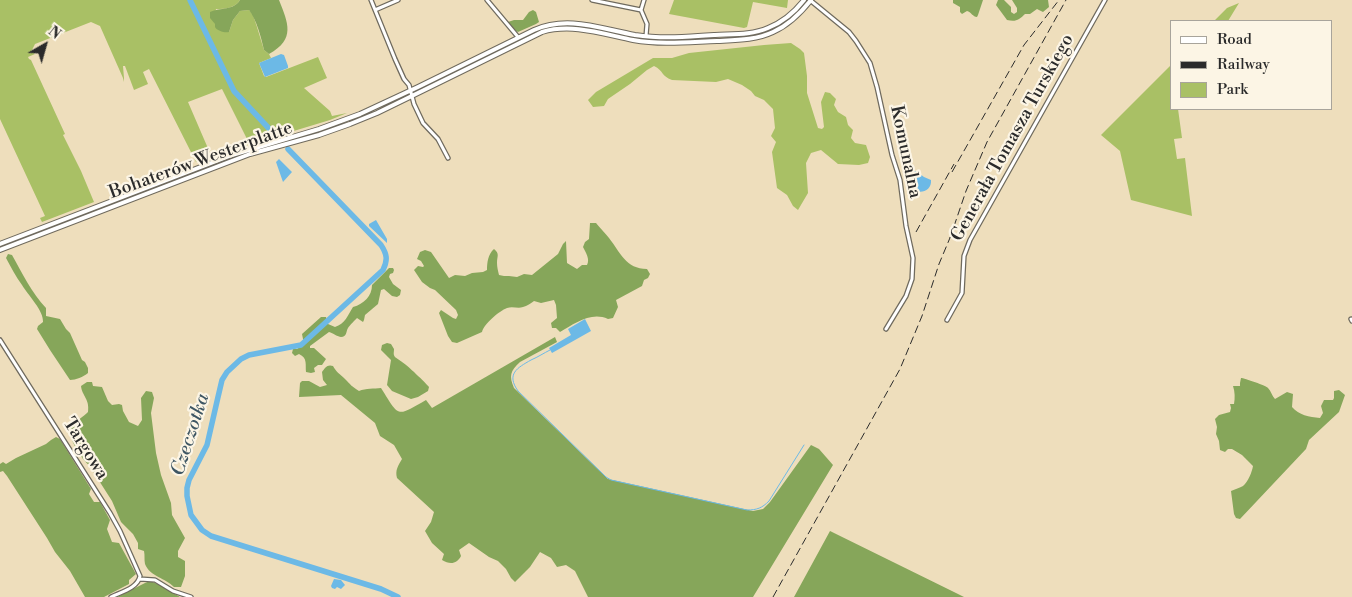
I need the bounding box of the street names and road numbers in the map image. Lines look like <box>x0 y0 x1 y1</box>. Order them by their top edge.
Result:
street label: Generała Tomasza Turskiego <box>947 31 1079 245</box>
street label: Komunalna <box>885 104 925 200</box>
street label: Bohaterów Westerplatte <box>106 118 296 204</box>
street label: Targowa <box>58 414 112 484</box>

